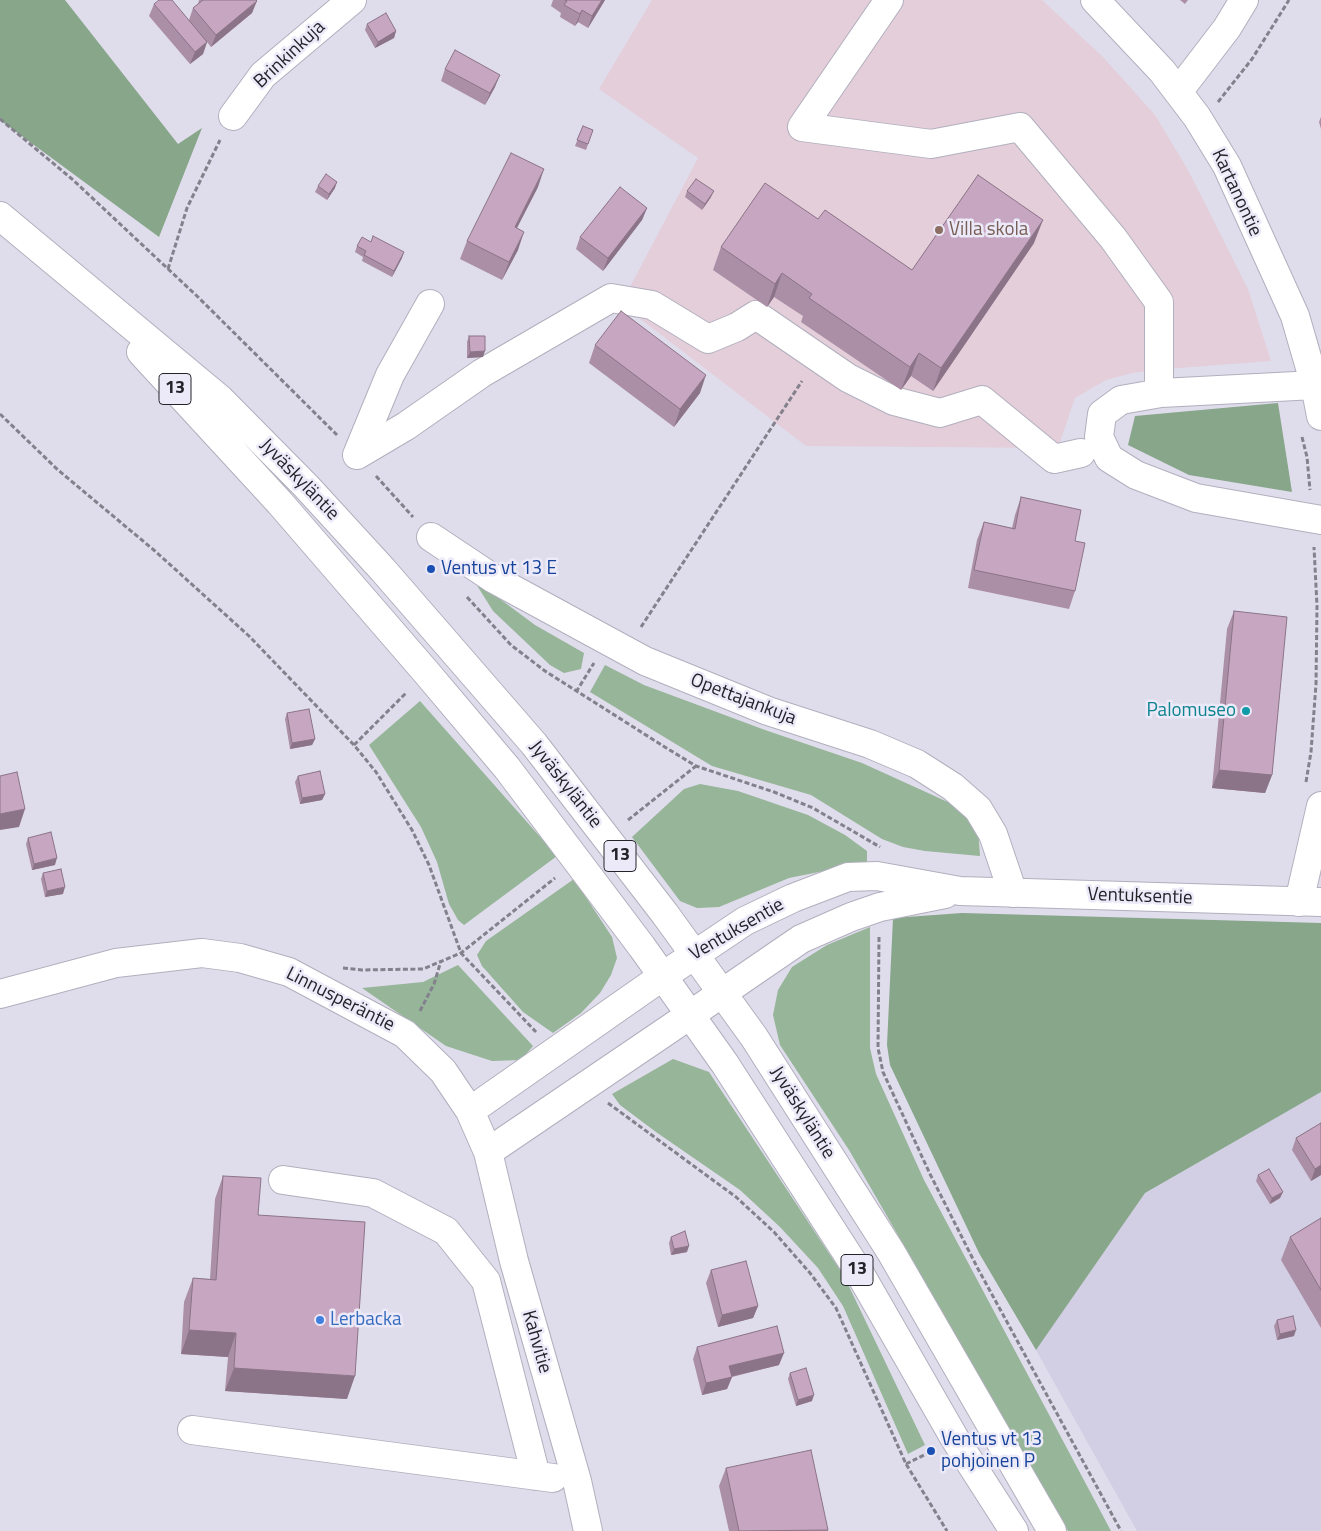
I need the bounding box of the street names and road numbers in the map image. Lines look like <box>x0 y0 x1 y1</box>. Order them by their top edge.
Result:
street label: Brinkinkuja <box>250 16 330 94</box>
street label: Kartanontie <box>1206 146 1266 240</box>
road number: 13 <box>159 374 191 404</box>
street label: Jyväskyläntie <box>254 434 344 526</box>
street label: Opettajankuja <box>687 669 799 731</box>
street label: Jyväskyläntie <box>524 737 606 833</box>
road number: 13 <box>604 840 636 871</box>
street label: Ventuksentie <box>1087 884 1193 910</box>
street label: Ventuksentie <box>686 894 788 966</box>
street label: Linnusperäntie <box>282 963 398 1037</box>
street label: Jyväskyläntie <box>765 1063 839 1163</box>
road number: 13 <box>841 1254 873 1286</box>
street label: Kahvitie <box>516 1308 556 1376</box>

